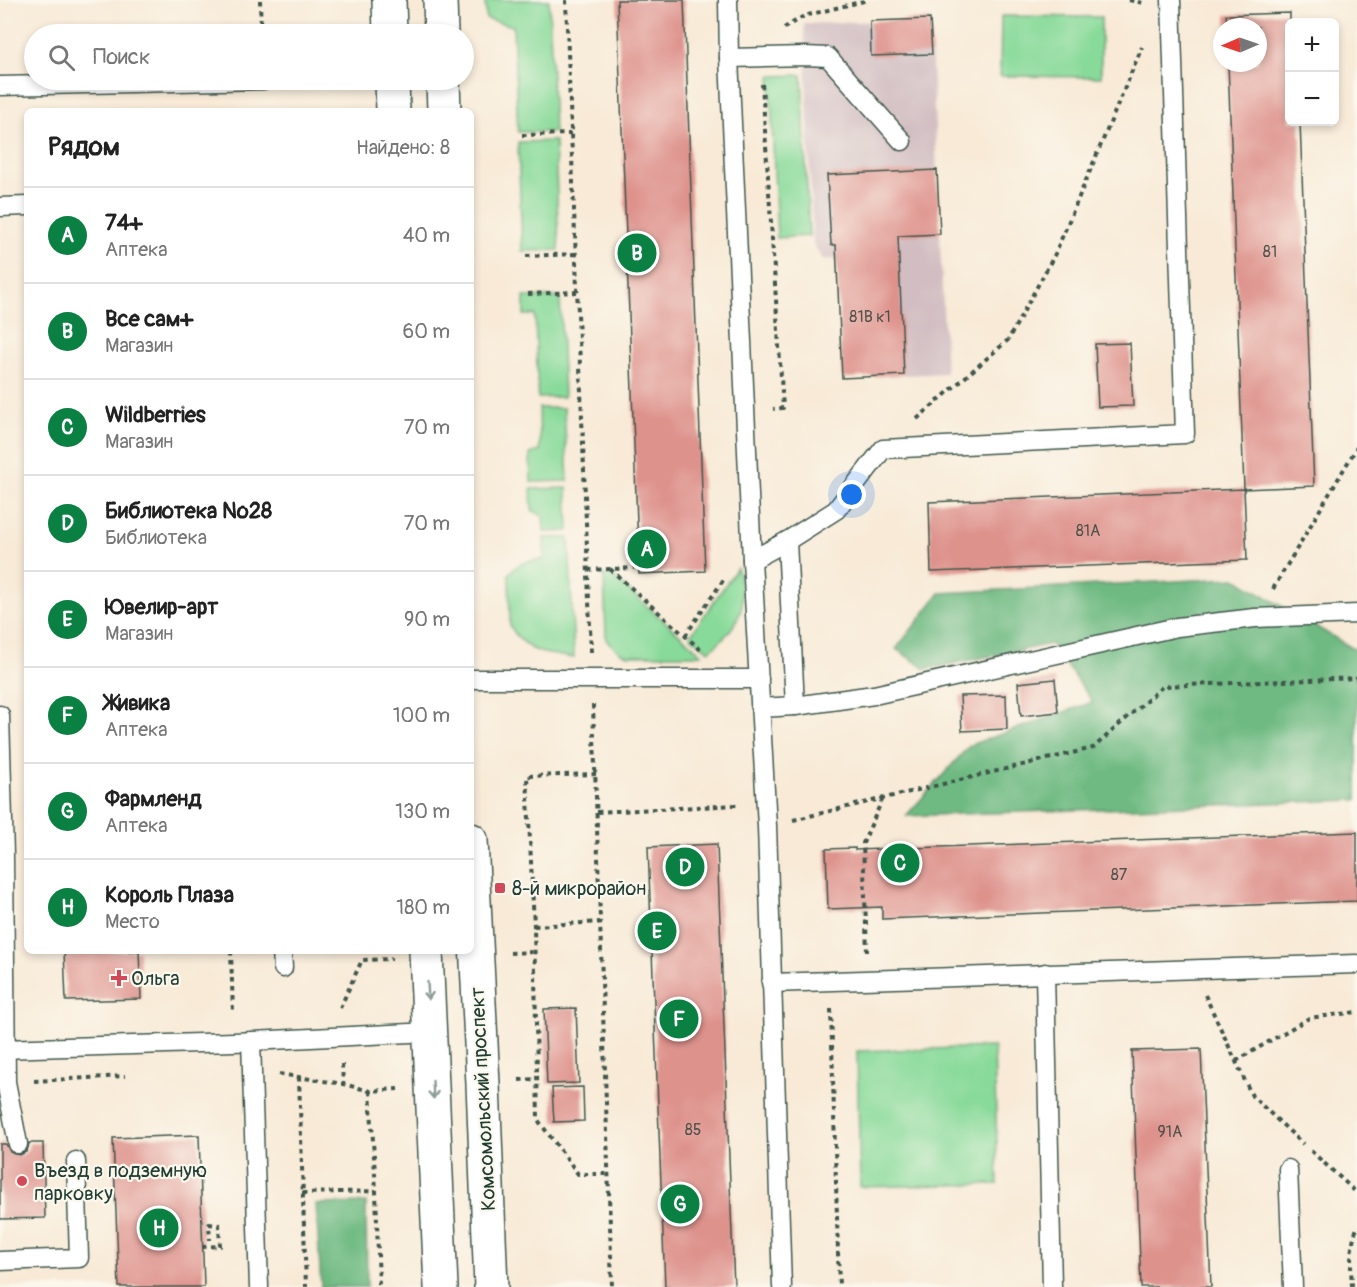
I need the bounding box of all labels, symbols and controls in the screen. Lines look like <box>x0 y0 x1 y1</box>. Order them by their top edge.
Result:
north arrow <box>1213 18 1267 72</box>
map controls <box>1285 18 1339 126</box>
button: + <box>1285 18 1339 72</box>
search box <box>24 24 474 90</box>
icon: search <box>45 41 78 74</box>
text: Поиск <box>93 43 150 71</box>
button: − <box>1285 72 1339 126</box>
text: Рядом <box>48 131 120 163</box>
text: Найдено: 8 <box>356 135 450 160</box>
text: 74+ <box>105 209 142 237</box>
text: A <box>61 223 74 248</box>
text: 40 m <box>403 223 450 248</box>
pin: B <box>618 230 656 276</box>
text: Аптека <box>105 237 168 262</box>
house number: 81 <box>1263 242 1277 262</box>
text: Все сам+ <box>105 305 193 333</box>
house number: 81В к1 <box>849 307 891 327</box>
text: B <box>62 319 73 344</box>
text: 60 m <box>403 319 450 344</box>
text: Магазин <box>105 333 173 358</box>
text: Wildberries <box>105 401 206 429</box>
text: C <box>61 415 74 440</box>
text: 70 m <box>404 415 450 440</box>
text: Магазин <box>105 429 173 454</box>
your location <box>837 480 866 509</box>
text: Библиотека №28 <box>105 497 272 525</box>
text: D <box>61 511 74 536</box>
text: 70 m <box>404 511 450 536</box>
house number: 81А <box>1076 521 1100 541</box>
text: Библиотека <box>105 525 207 550</box>
pin: A <box>628 526 666 572</box>
text: Ювелир-арт <box>105 593 218 621</box>
text: E <box>62 607 73 632</box>
text: 90 m <box>404 607 450 632</box>
text: Магазин <box>105 621 173 646</box>
text: Живика <box>105 689 170 717</box>
text: F <box>61 703 74 728</box>
text: 100 m <box>393 703 450 728</box>
text: Аптека <box>105 717 168 742</box>
text: Фармленд <box>105 785 201 813</box>
text: G <box>61 799 74 824</box>
text: 130 m <box>395 799 450 824</box>
text: Аптека <box>105 813 168 838</box>
pin: C <box>880 840 920 886</box>
pin: D <box>666 844 704 890</box>
house number: 87 <box>1111 865 1128 885</box>
place label: 8-й микрорайон <box>512 876 646 901</box>
text: Король Плаза <box>105 881 234 909</box>
marker: 8-й микрорайон <box>493 881 507 895</box>
text: H <box>61 895 74 920</box>
text: 180 m <box>396 895 450 920</box>
pin: E <box>638 908 676 954</box>
text: Место <box>105 909 160 934</box>
place label: Ольга <box>131 966 180 991</box>
marker: Ольга <box>112 971 126 985</box>
one-way arrow <box>423 981 434 1001</box>
street label: Комсомольский проспект <box>465 986 501 1212</box>
pin: F <box>660 996 698 1042</box>
one-way arrow <box>427 1080 438 1100</box>
house number: 85 <box>685 1120 701 1140</box>
house number: 91А <box>1158 1122 1182 1142</box>
place label: Въезд в подземную парковку <box>34 1158 207 1206</box>
marker: Въезд в подземную парковку <box>15 1174 29 1188</box>
pin: G <box>660 1182 700 1226</box>
pin: H <box>140 1206 178 1250</box>

